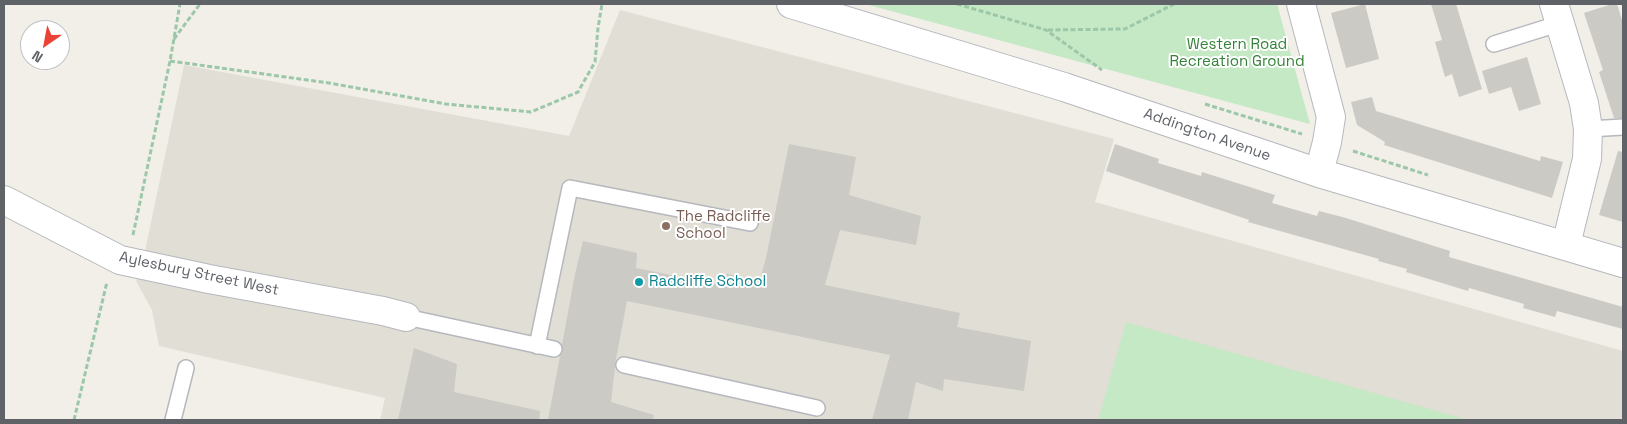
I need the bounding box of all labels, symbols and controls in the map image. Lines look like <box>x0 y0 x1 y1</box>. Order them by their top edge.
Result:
north arrow <box>20 20 70 70</box>
park label: Western Road Recreation Ground <box>1169 36 1305 71</box>
text: N <box>29 47 46 67</box>
street label: Addington Avenue <box>1141 105 1273 165</box>
place label: The Radcliffe School <box>676 208 771 243</box>
marker: The Radcliffe School <box>660 220 672 232</box>
street label: Aylesbury Street West <box>118 248 280 300</box>
place label: Radcliffe School <box>649 273 766 291</box>
marker: Radcliffe School <box>633 276 645 288</box>

